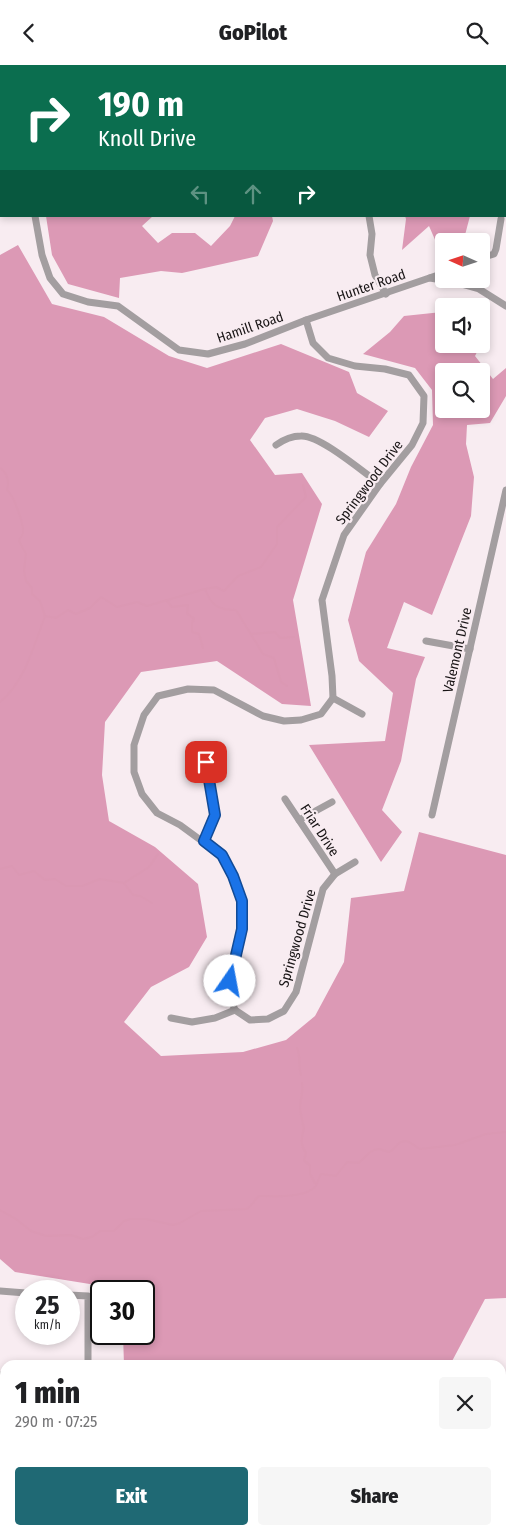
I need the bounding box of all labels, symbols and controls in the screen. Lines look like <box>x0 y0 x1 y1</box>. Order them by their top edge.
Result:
icon: back <box>15 19 43 47</box>
text: GoPilot <box>219 19 287 46</box>
icon: search <box>463 19 491 47</box>
text: 190 m <box>98 83 184 125</box>
icon: right <box>15 85 80 150</box>
text: Knoll Drive <box>98 125 196 152</box>
icon: left <box>186 180 214 208</box>
icon: ahead <box>239 180 267 208</box>
icon: right <box>292 180 320 208</box>
north arrow <box>435 233 490 287</box>
map controls <box>435 233 490 418</box>
street label: Hunter Road <box>335 266 408 305</box>
button: sound <box>435 298 490 353</box>
street label: Hamill Road <box>215 308 286 347</box>
button: search <box>435 363 490 418</box>
street label: Springwood Drive <box>332 437 407 528</box>
street label: Valemont Drive <box>439 606 476 694</box>
pin <box>185 741 227 783</box>
icon: arrive <box>192 748 220 776</box>
street label: Friar Drive <box>296 801 343 860</box>
street label: Springwood Drive <box>275 887 320 989</box>
position arrow <box>203 954 255 1006</box>
speed limit sign: 30 <box>90 1280 155 1345</box>
text: 25 <box>36 1291 59 1321</box>
text: km/h <box>34 1318 61 1332</box>
text: 1 min <box>15 1375 80 1411</box>
button: close <box>439 1377 491 1429</box>
text: 290 m · 07:25 <box>15 1412 97 1431</box>
button: Exit <box>15 1467 248 1525</box>
button: Share <box>258 1467 491 1525</box>

